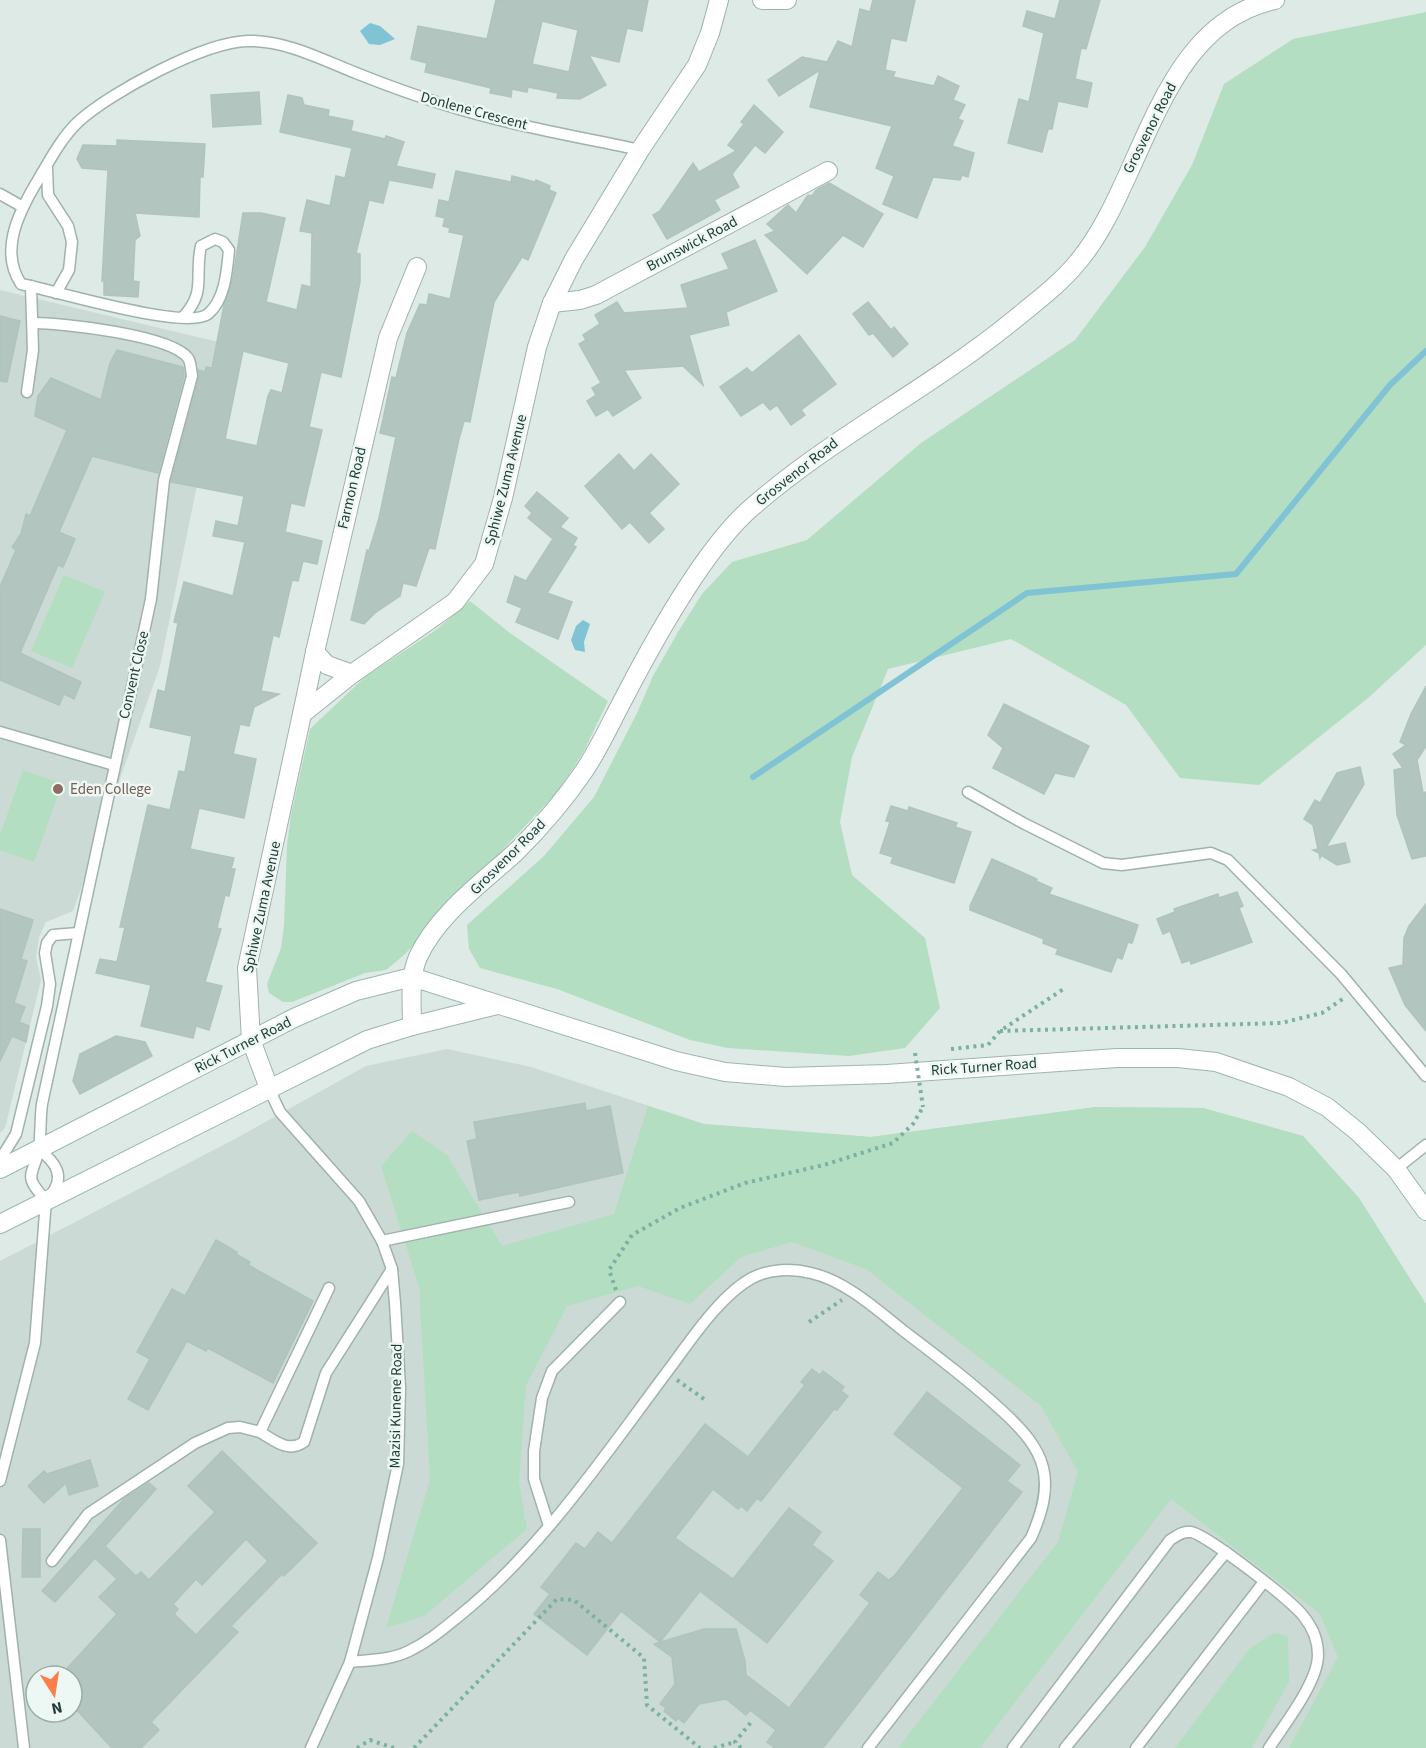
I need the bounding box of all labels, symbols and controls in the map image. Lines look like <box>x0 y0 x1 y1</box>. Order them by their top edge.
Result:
street label: Grosvenor Road <box>1118 79 1182 177</box>
street label: Donlene Crescent <box>418 87 530 135</box>
street label: Brunswick Road <box>643 211 741 277</box>
street label: Sphiwe Zuma Avenue <box>480 412 532 548</box>
street label: Grosvenor Road <box>751 433 843 511</box>
street label: Farmon Road <box>332 445 372 531</box>
street label: Convent Close <box>114 629 154 721</box>
place label: Eden College <box>70 779 151 800</box>
marker: Eden College <box>51 782 65 796</box>
street label: Grosvenor Road <box>465 814 551 900</box>
street label: Sphiwe Zuma Avenue <box>238 839 286 975</box>
street label: Rick Turner Road <box>191 1012 295 1078</box>
street label: Rick Turner Road <box>930 1053 1038 1081</box>
street label: Mazisi Kunene Road <box>384 1344 408 1468</box>
north arrow <box>24 1664 84 1724</box>
text: N <box>49 1696 64 1720</box>

